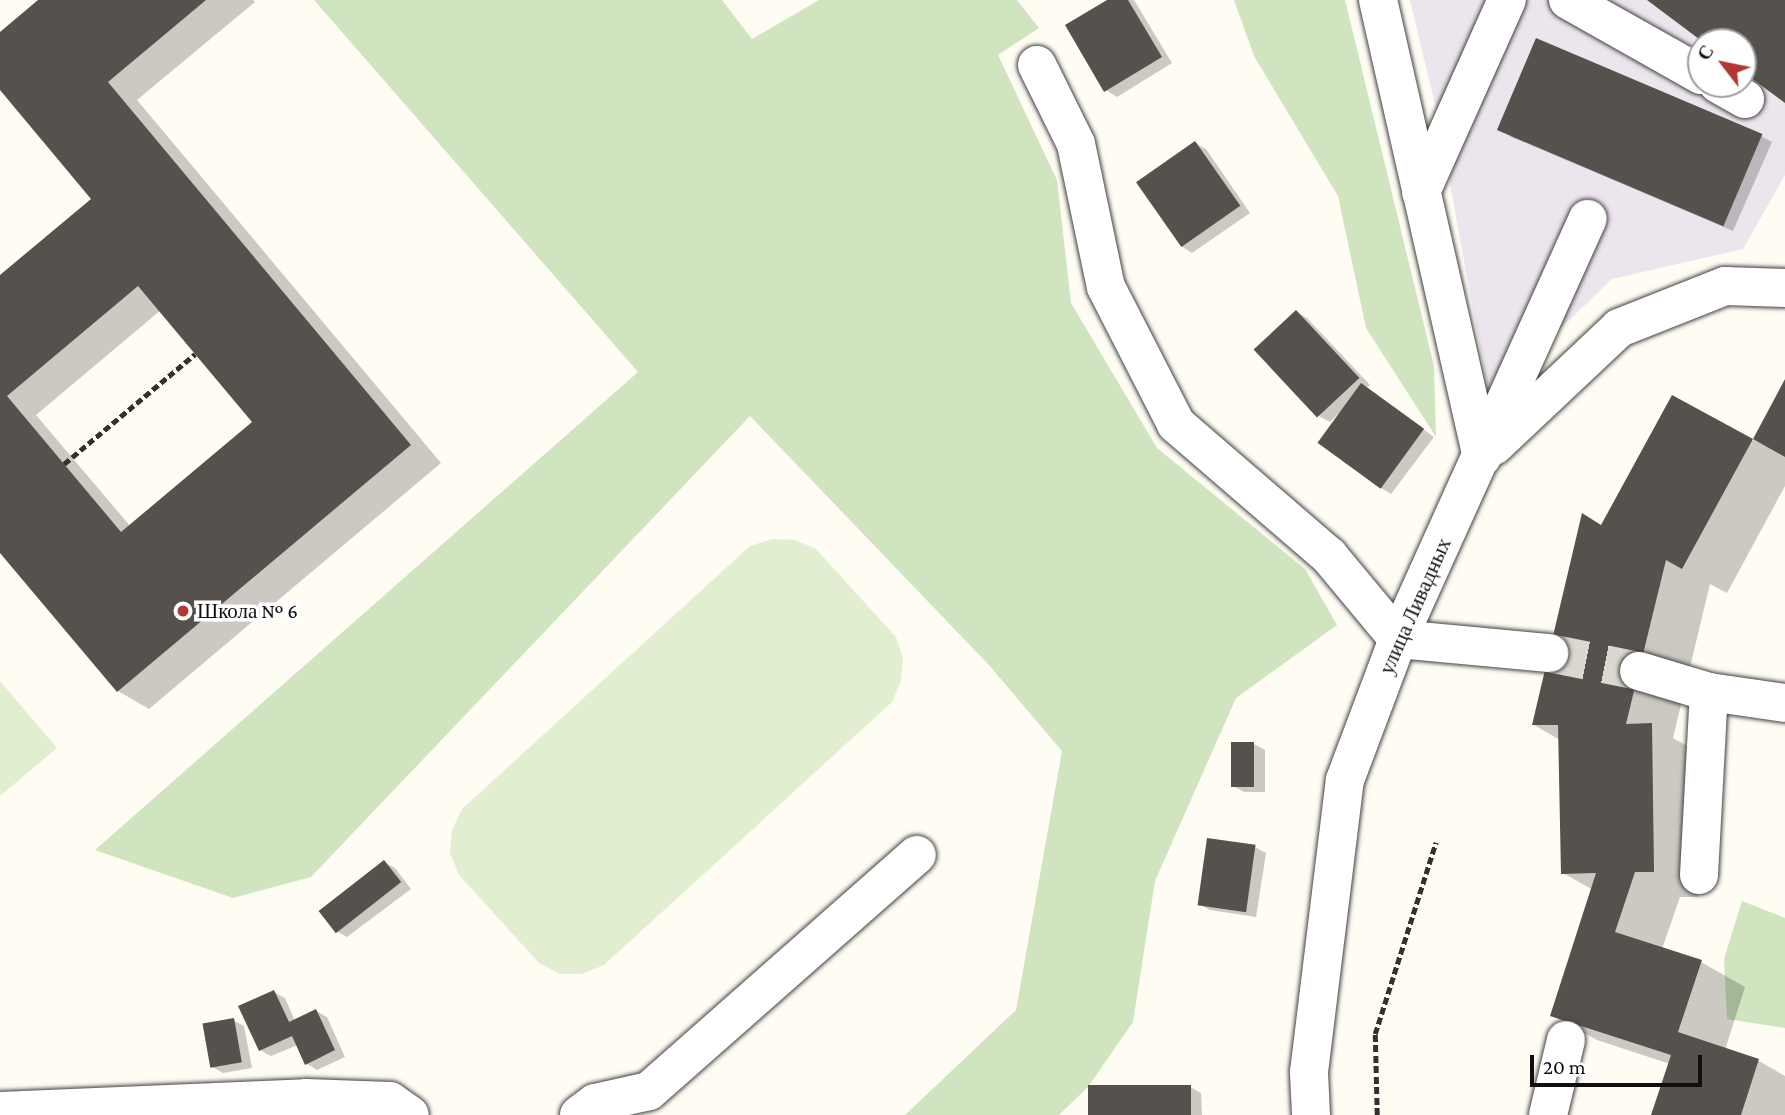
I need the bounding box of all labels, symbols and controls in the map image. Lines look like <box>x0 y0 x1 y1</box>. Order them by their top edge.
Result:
north arrow <box>1687 28 1757 98</box>
text: С <box>1693 41 1718 64</box>
street label: улица Ливадных <box>1374 534 1456 678</box>
place label: Школа № 6 <box>197 598 298 624</box>
marker: Школа № 6 <box>175 603 191 619</box>
scale bar <box>1533 1042 1704 1086</box>
text: 20 m <box>1543 1055 1586 1079</box>

